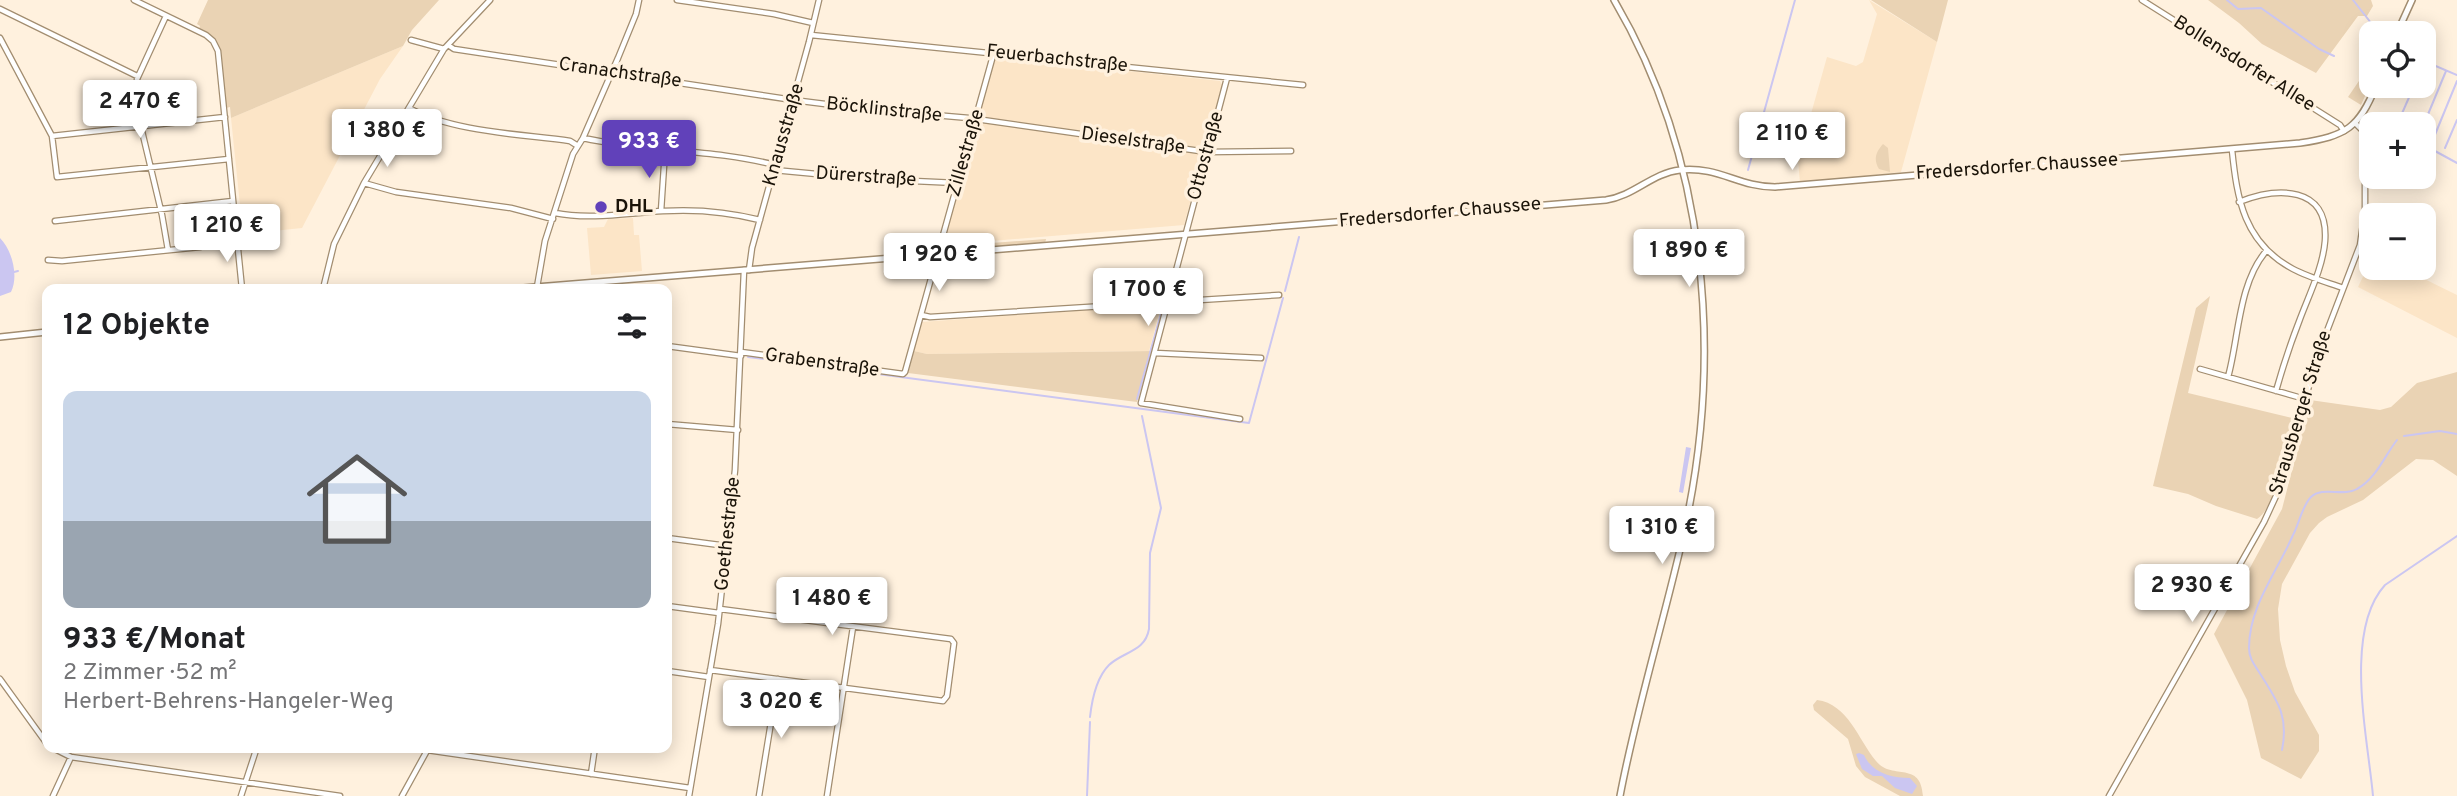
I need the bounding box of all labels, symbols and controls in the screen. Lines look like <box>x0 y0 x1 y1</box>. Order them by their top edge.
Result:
street label: Bollensdorfer Allee <box>2169 11 2319 117</box>
map controls <box>2359 21 2436 280</box>
button: locate <box>2359 21 2436 98</box>
street label: Feuerbachstraße <box>985 40 1129 78</box>
street label: Cranachstraße <box>557 53 683 93</box>
pin: 2 470 € <box>75 80 205 140</box>
street label: Knausstraße <box>758 81 810 189</box>
text: 2 470 € <box>99 88 181 117</box>
street label: Böcklinstraße <box>825 92 943 128</box>
street label: Zillestraße <box>942 106 990 200</box>
street label: Ottostraße <box>1183 109 1229 203</box>
pin: 1 380 € <box>322 110 452 169</box>
button: + <box>2359 112 2436 189</box>
pin: 2 110 € <box>1727 113 1857 172</box>
text: 1 380 € <box>348 117 426 146</box>
pin: 933 € <box>600 120 698 180</box>
text: 2 110 € <box>1755 120 1829 149</box>
street label: Dieselstraße <box>1080 122 1186 160</box>
text: 933 € <box>618 128 680 157</box>
street label: Fredersdorfer Chaussee <box>1915 148 2119 186</box>
street label: Dürerstraße <box>815 162 917 192</box>
street label: Fredersdorfer Chaussee <box>1338 192 1542 234</box>
place label: DHL <box>615 195 653 219</box>
marker: DHL <box>593 199 609 215</box>
button: − <box>2359 203 2436 280</box>
pin: 1 210 € <box>162 204 292 264</box>
text: 1 210 € <box>190 212 264 241</box>
pin: 1 890 € <box>1624 230 1754 289</box>
pin: 1 920 € <box>874 233 1004 293</box>
text: 1 890 € <box>1649 237 1729 266</box>
text: 1 920 € <box>900 241 978 270</box>
pin: 1 700 € <box>1083 268 1213 328</box>
text: 1 700 € <box>1109 276 1187 305</box>
icon: filters <box>613 307 651 345</box>
text: 12 Objekte <box>63 308 210 345</box>
street label: Strausberger Straße <box>2265 328 2337 498</box>
street label: Grabenstraße <box>763 343 881 383</box>
icon: home <box>294 436 420 562</box>
street label: Goethestraße <box>710 476 746 592</box>
pin: 1 310 € <box>1597 506 1727 566</box>
text: 1 310 € <box>1625 514 1699 543</box>
pin: 2 930 € <box>2127 564 2257 624</box>
text: 2 930 € <box>2151 572 2233 601</box>
pin: 1 480 € <box>767 578 897 637</box>
text: 1 480 € <box>792 585 872 614</box>
text: 933 €/Monat <box>63 622 246 659</box>
text: 2 Zimmer · 52 m² <box>63 659 237 688</box>
pin: 3 020 € <box>716 680 846 740</box>
text: Herbert-Behrens-Hangeler-Weg <box>63 688 394 717</box>
text: 3 020 € <box>739 688 823 717</box>

